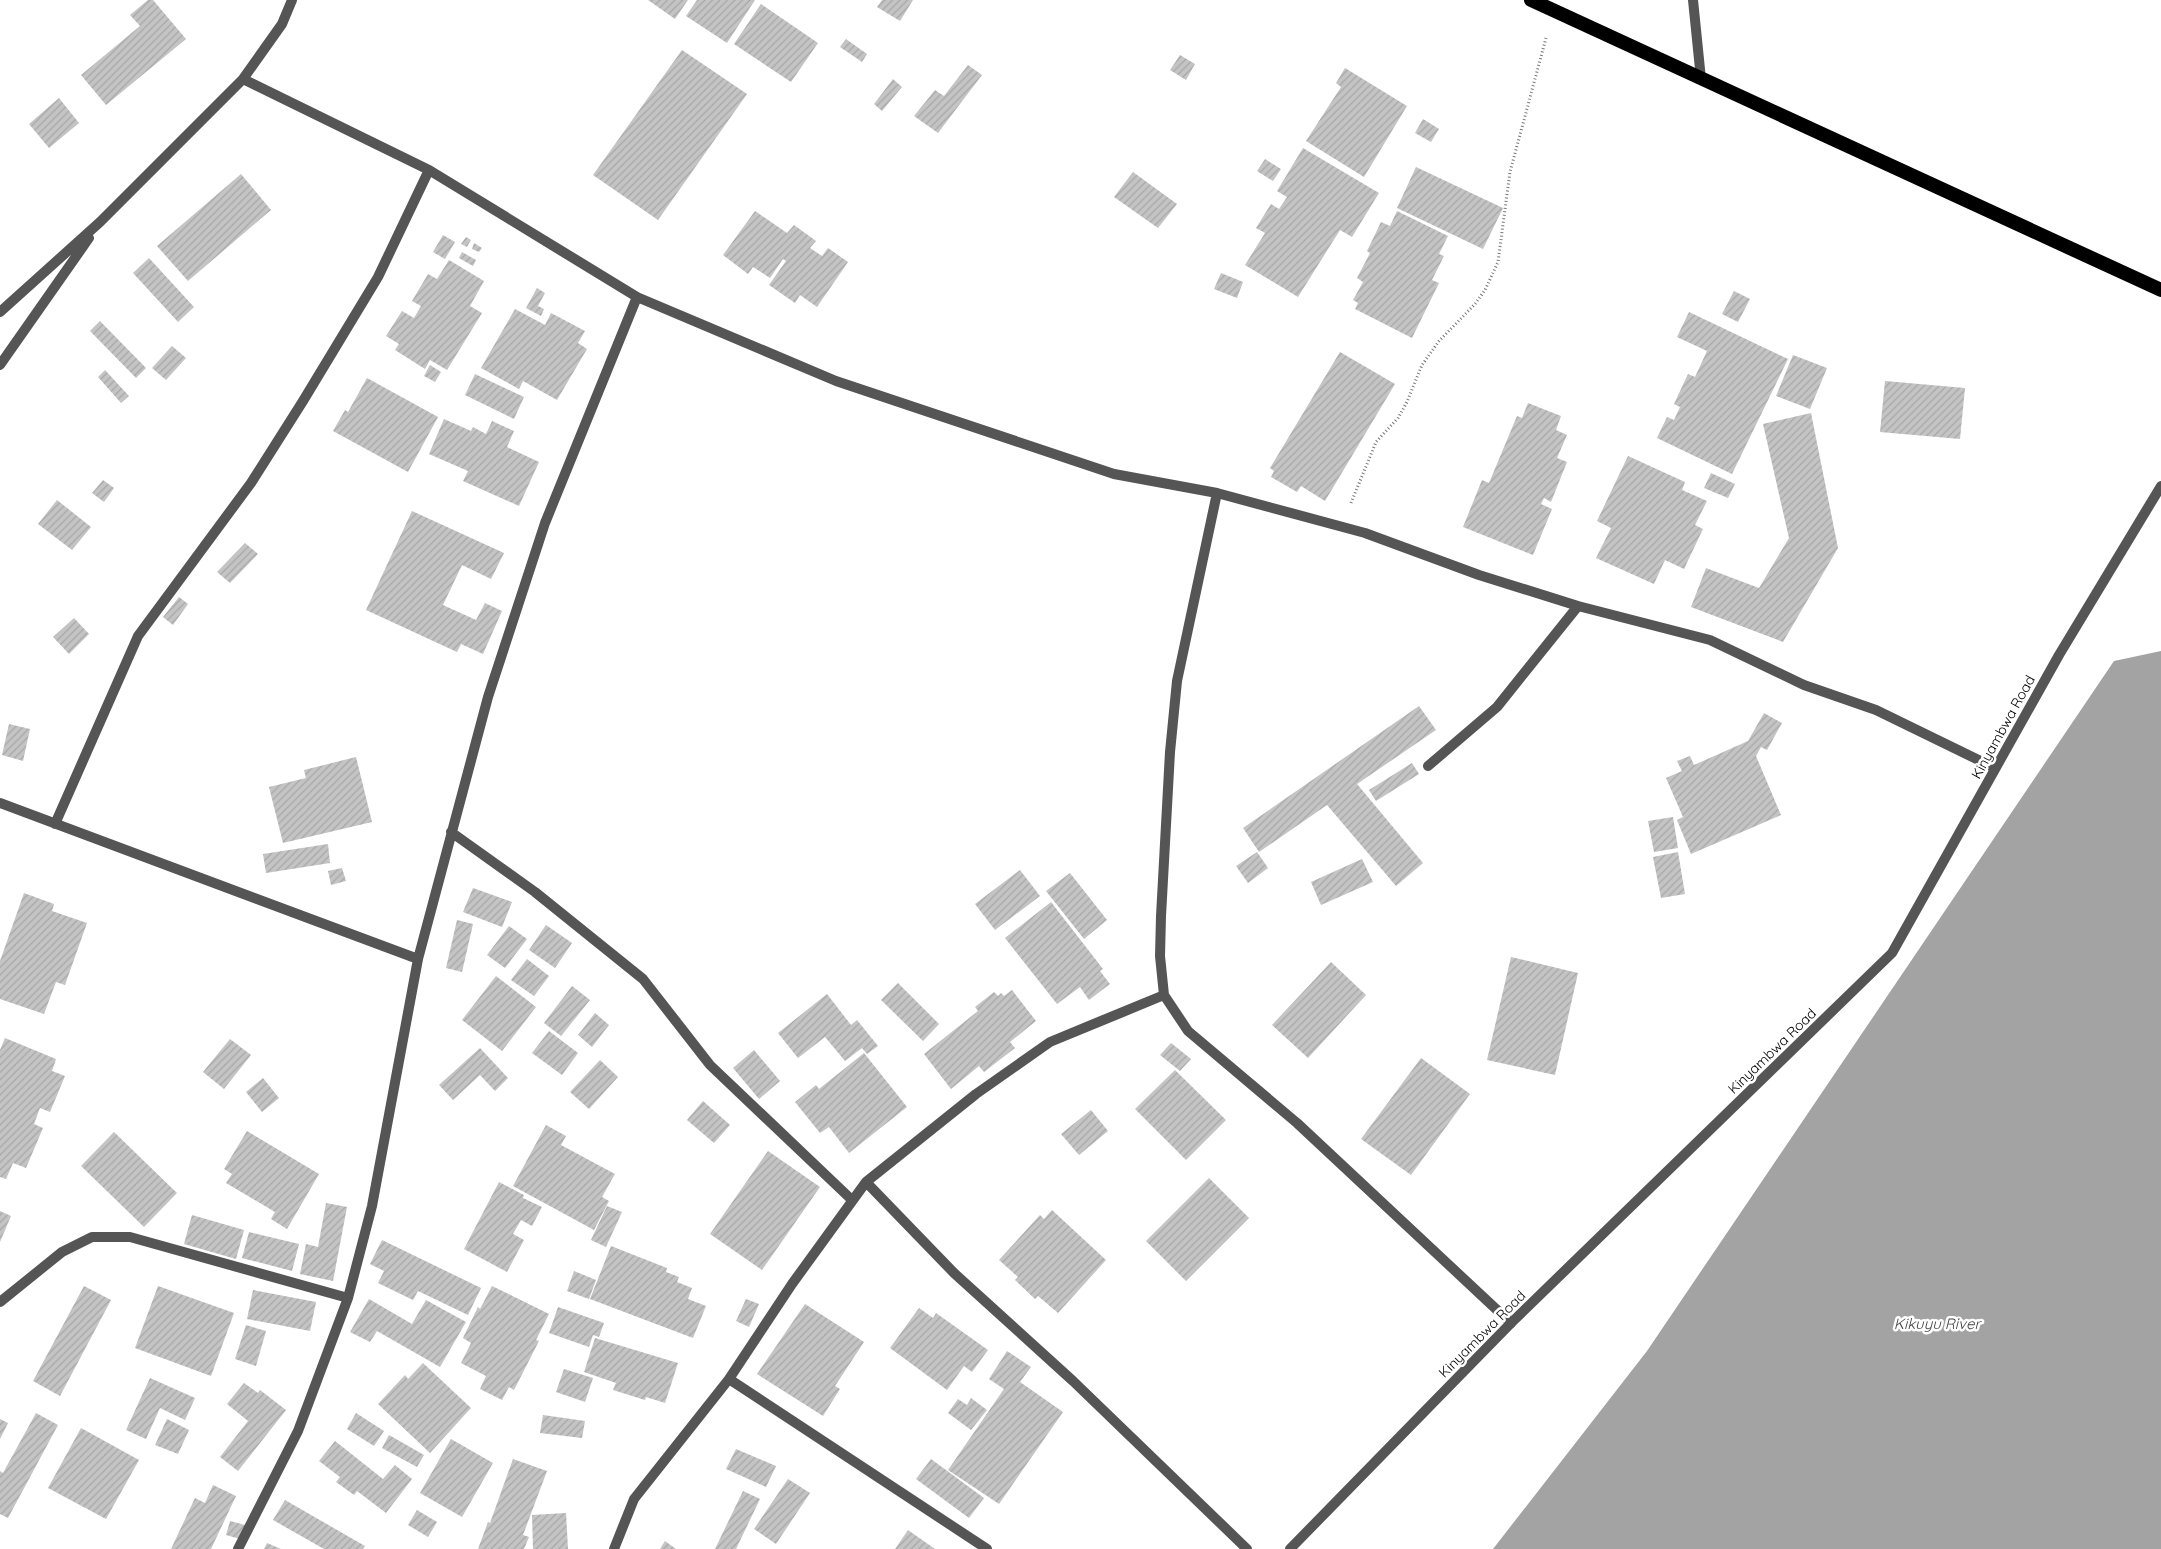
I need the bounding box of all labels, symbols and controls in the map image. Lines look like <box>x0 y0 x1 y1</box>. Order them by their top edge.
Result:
street label: Kinyambwa Road <box>1967 672 2039 782</box>
street label: Kinyambwa Road <box>1724 1004 1820 1098</box>
street label: Kinyambwa Road <box>1435 1287 1529 1381</box>
water label: Kikuyu River <box>1894 1314 1982 1333</box>

